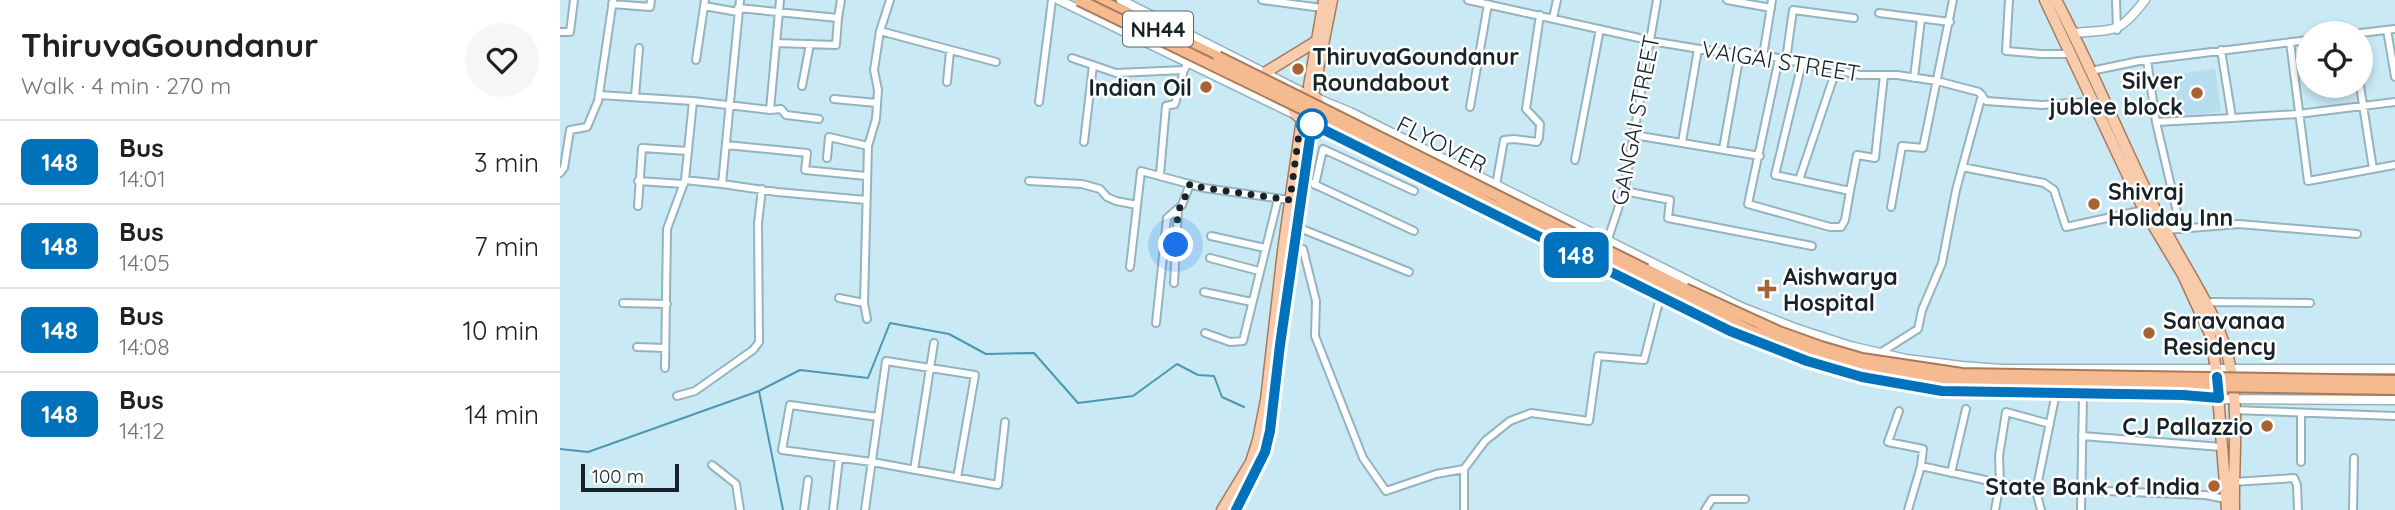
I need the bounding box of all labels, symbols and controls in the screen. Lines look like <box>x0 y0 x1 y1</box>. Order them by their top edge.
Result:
road number: NH44 <box>1123 12 1193 46</box>
map controls <box>2296 21 2373 98</box>
button: locate <box>2296 21 2373 98</box>
button: heart <box>465 23 539 97</box>
text: ThiruvaGoundanur <box>21 24 318 65</box>
street label: GANGAI STREET <box>1604 32 1666 208</box>
street label: VAIGAI STREET <box>1700 34 1863 88</box>
place label: ThiruvaGoundanur Roundabout <box>1312 42 1519 97</box>
marker: ThiruvaGoundanur Roundabout <box>1290 61 1306 77</box>
place label: Silver jublee block <box>2048 66 2183 121</box>
text: Walk · 4 min · 270 m <box>21 71 231 100</box>
place label: Indian Oil <box>1088 73 1192 102</box>
marker: Indian Oil <box>1198 79 1214 95</box>
marker: Silver jublee block <box>2189 85 2205 101</box>
unlabelled marker <box>1297 109 1327 139</box>
street label: FLYOVER <box>1392 109 1492 179</box>
text: Bus <box>119 131 164 164</box>
text: 3 min <box>474 146 539 179</box>
text: 148 <box>41 147 78 177</box>
text: 14:01 <box>119 164 166 193</box>
place label: Shivraj Holiday Inn <box>2108 177 2233 232</box>
marker: Shivraj Holiday Inn <box>2086 196 2102 212</box>
text: Bus <box>119 215 164 248</box>
your location <box>1158 227 1193 262</box>
text: 7 min <box>474 230 539 263</box>
text: 148 <box>41 231 78 261</box>
line badge: 148 <box>1536 232 1616 278</box>
text: 148 <box>1558 240 1594 270</box>
text: 14:05 <box>119 248 170 277</box>
place label: Aishwarya Hospital <box>1783 262 1898 317</box>
marker: Aishwarya Hospital <box>1757 279 1777 299</box>
text: Bus <box>119 299 164 332</box>
place label: Saravanaa Residency <box>2163 306 2285 361</box>
text: 10 min <box>463 314 539 347</box>
text: 148 <box>41 315 78 345</box>
marker: Saravanaa Residency <box>2141 325 2157 341</box>
text: 14:08 <box>119 332 170 361</box>
text: Bus <box>119 383 164 416</box>
text: 14 min <box>465 398 539 431</box>
text: 148 <box>41 399 78 429</box>
place label: CJ Pallazzio <box>2122 412 2253 441</box>
text: 14:12 <box>119 416 165 445</box>
marker: CJ Pallazzio <box>2259 418 2275 434</box>
scale bar <box>581 461 679 493</box>
text: 100 m <box>592 464 644 488</box>
place label: State Bank of India <box>1985 472 2200 501</box>
marker: State Bank of India <box>2206 478 2222 494</box>

